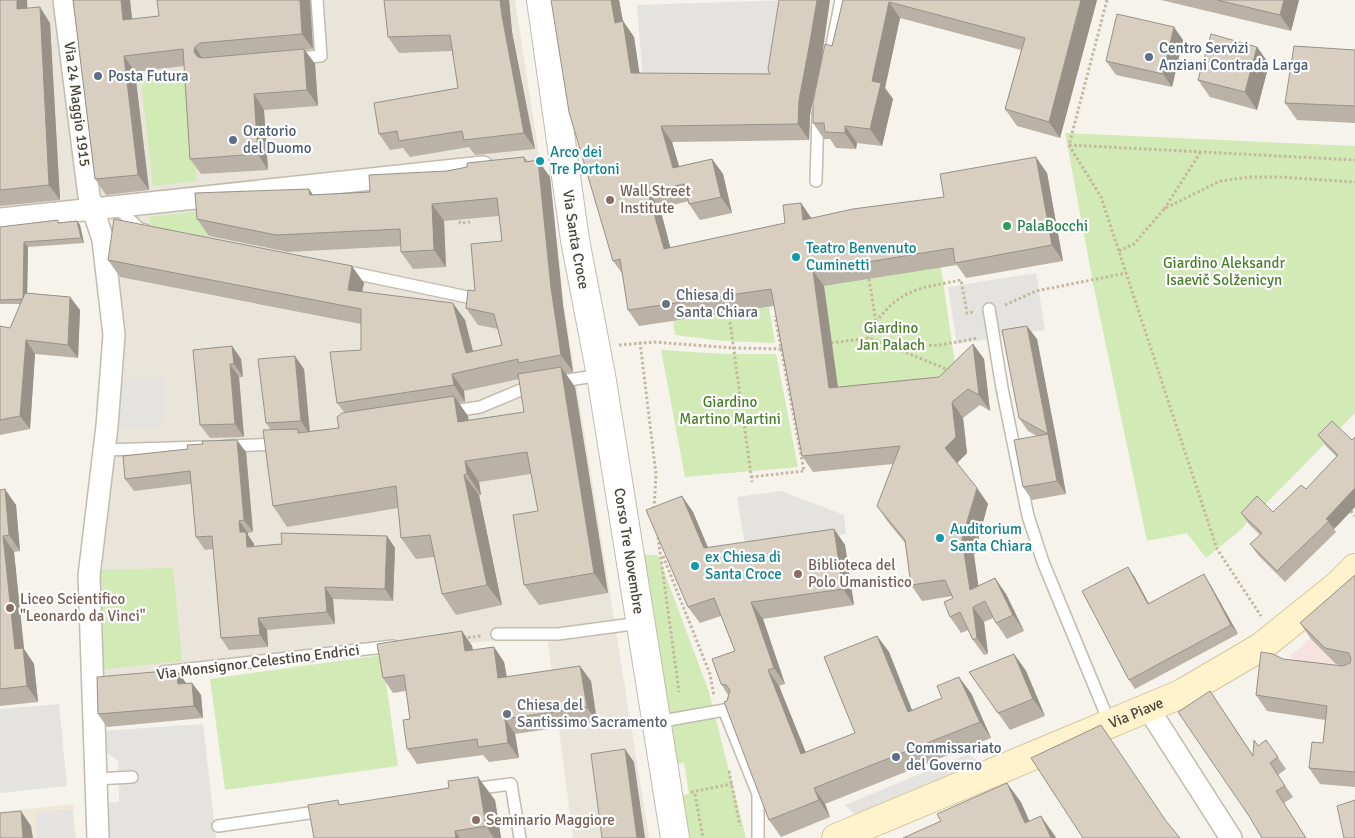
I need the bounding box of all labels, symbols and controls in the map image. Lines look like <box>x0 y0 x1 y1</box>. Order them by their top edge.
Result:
place label: Centro Servizi Anziani Contrada Larga <box>1159 39 1308 74</box>
street label: Via 24 Maggio 1915 <box>60 40 94 168</box>
marker: Centro Servizi Anziani Contrada Larga <box>1143 51 1155 63</box>
place label: Posta Futura <box>108 67 189 85</box>
marker: Posta Futura <box>92 70 104 82</box>
place label: Oratorio del Duomo <box>243 122 312 157</box>
marker: Oratorio del Duomo <box>227 134 239 146</box>
place label: Arco dei Tre Portoni <box>550 143 620 178</box>
marker: Arco dei Tre Portoni <box>534 155 546 167</box>
place label: Wall Street Institute <box>620 182 691 217</box>
street label: Via Santa Croce <box>559 189 593 291</box>
marker: Wall Street Institute <box>604 194 616 206</box>
place label: PalaBocchi <box>1017 217 1088 235</box>
marker: PalaBocchi <box>1001 220 1013 232</box>
place label: Teatro Benvenuto Cuminetti <box>806 239 917 274</box>
marker: Teatro Benvenuto Cuminetti <box>790 251 802 263</box>
park label: Giardino Aleksandr Isaevič Solženicyn <box>1163 254 1286 289</box>
place label: Chiesa di Santa Chiara <box>676 286 758 321</box>
marker: Chiesa di Santa Chiara <box>660 298 672 310</box>
park label: Giardino Jan Palach <box>857 319 925 354</box>
park label: Giardino Martino Martini <box>679 393 781 428</box>
street label: Corso Tre Novembre <box>610 487 648 615</box>
place label: Auditorium Santa Chiara <box>950 520 1032 555</box>
marker: Auditorium Santa Chiara <box>934 532 946 544</box>
place label: ex Chiesa di Santa Croce <box>705 548 782 583</box>
place label: Biblioteca del Polo Umanistico <box>808 556 912 591</box>
marker: ex Chiesa di Santa Croce <box>689 560 701 572</box>
marker: Biblioteca del Polo Umanistico <box>792 568 804 580</box>
place label: Liceo Scientifico "Leonardo da Vinci" <box>20 590 146 625</box>
marker: Liceo Scientifico "Leonardo da Vinci" <box>4 602 16 614</box>
street label: Via Monsignor Celestino Endrici <box>156 641 360 683</box>
street label: Via Piave <box>1106 693 1166 732</box>
place label: Chiesa del Santissimo Sacramento <box>517 696 668 731</box>
marker: Chiesa del Santissimo Sacramento <box>501 708 513 720</box>
place label: Commissariato del Governo <box>906 739 1002 774</box>
marker: Commissariato del Governo <box>890 751 902 763</box>
place label: Seminario Maggiore <box>486 811 615 829</box>
marker: Seminario Maggiore <box>470 814 482 826</box>

